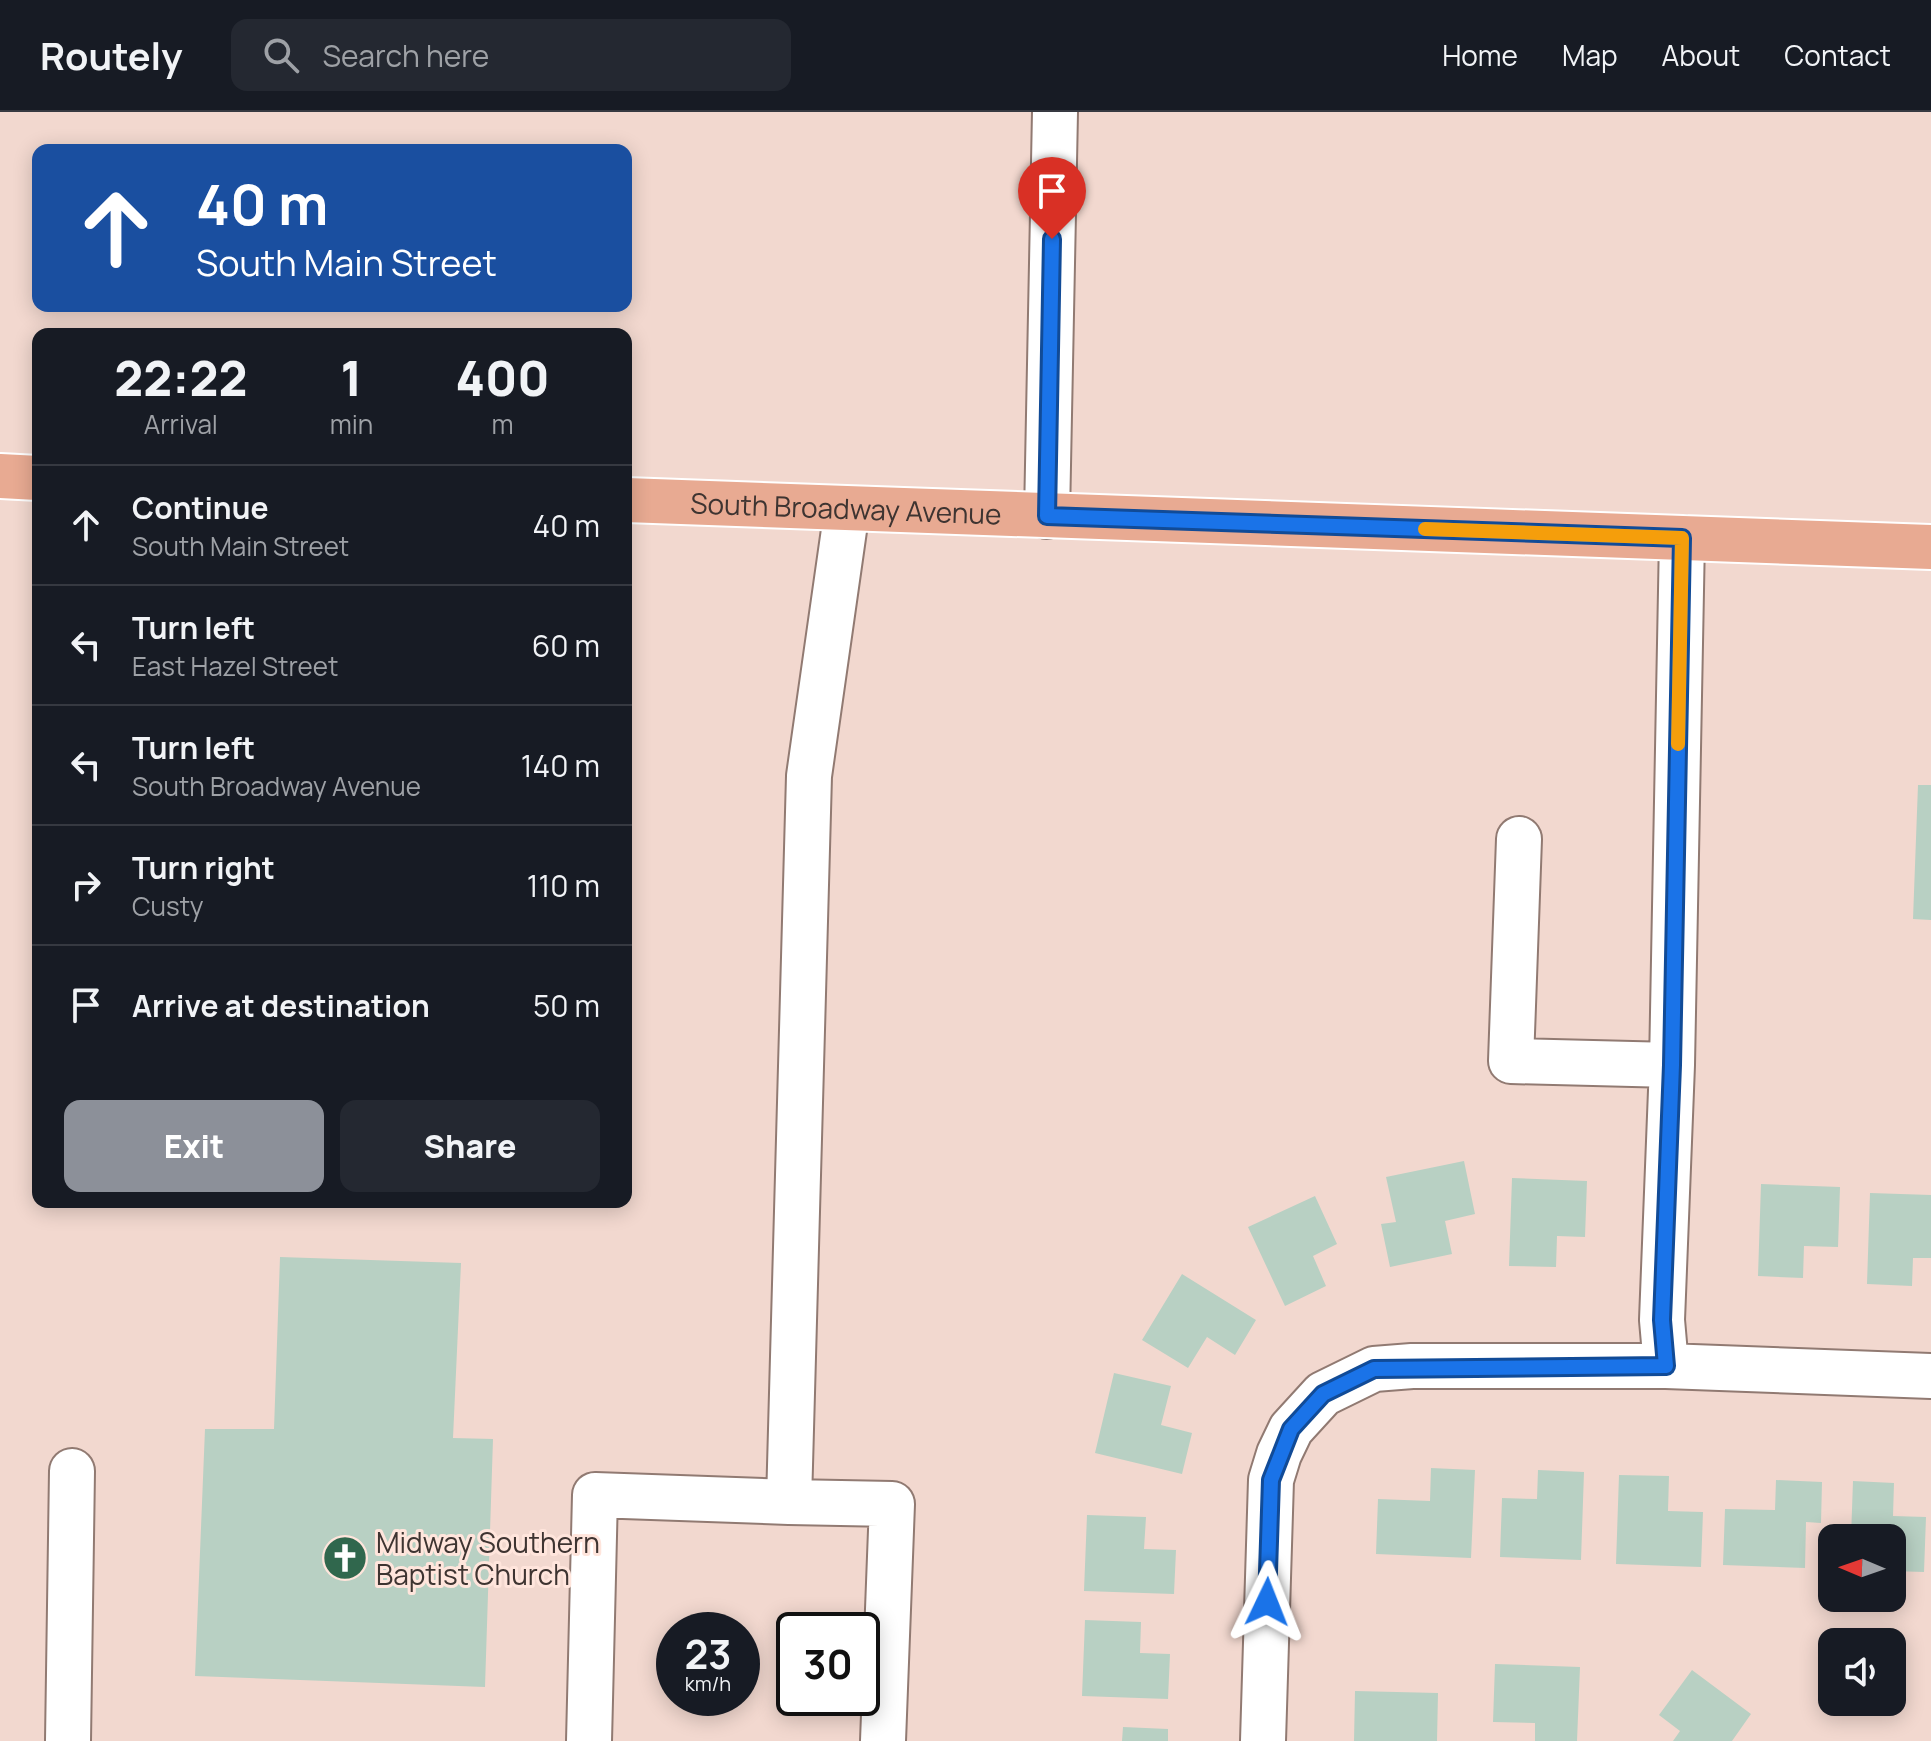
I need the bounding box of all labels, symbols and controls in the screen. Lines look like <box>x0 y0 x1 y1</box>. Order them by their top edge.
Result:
search box <box>231 19 791 91</box>
text: Routely <box>40 29 183 81</box>
icon: search <box>259 33 303 77</box>
text: Search here <box>323 35 489 76</box>
text: Home <box>1442 36 1518 74</box>
text: Map <box>1562 36 1618 74</box>
text: About <box>1662 36 1740 74</box>
text: Contact <box>1784 36 1891 74</box>
pin <box>1018 157 1086 239</box>
text: 40 m <box>196 165 328 242</box>
icon: arrive <box>1030 169 1074 213</box>
icon: ahead <box>64 176 168 280</box>
text: South Main Street <box>196 238 497 287</box>
text: 22:22 <box>114 345 247 410</box>
text: 1 <box>341 345 362 410</box>
text: 400 <box>455 345 550 410</box>
text: Arrival <box>144 406 218 442</box>
text: min <box>330 406 373 442</box>
text: m <box>492 406 514 442</box>
street label: South Broadway Avenue <box>690 483 1002 533</box>
text: Continue <box>132 487 268 528</box>
icon: ahead <box>64 503 108 547</box>
text: 40 m <box>533 505 600 546</box>
text: South Main Street <box>132 528 349 564</box>
text: Turn left <box>132 607 255 648</box>
icon: left <box>64 623 108 667</box>
text: 60 m <box>532 625 600 666</box>
text: East Hazel Street <box>132 648 338 684</box>
text: Turn left <box>132 727 255 768</box>
icon: left <box>64 743 108 787</box>
text: 140 m <box>521 745 600 786</box>
text: South Broadway Avenue <box>132 768 421 804</box>
text: Turn right <box>132 847 275 888</box>
icon: right <box>64 863 108 907</box>
text: 110 m <box>527 865 600 906</box>
text: Custy <box>132 888 203 924</box>
icon: arrive <box>64 983 108 1027</box>
text: Arrive at destination <box>132 985 430 1026</box>
text: 50 m <box>533 985 600 1026</box>
button: Exit <box>64 1100 324 1192</box>
button: Share <box>340 1100 600 1192</box>
place label: Midway Southern Baptist Church <box>376 1523 600 1593</box>
north arrow <box>1818 1524 1906 1612</box>
map controls <box>1818 1524 1906 1716</box>
church icon: Midway Southern Baptist Church <box>321 1534 369 1582</box>
position arrow <box>1225 1560 1309 1644</box>
speed limit sign: 30 <box>776 1612 880 1716</box>
text: 23 <box>684 1626 732 1681</box>
button: sound <box>1818 1628 1906 1716</box>
text: km/h <box>685 1670 731 1697</box>

